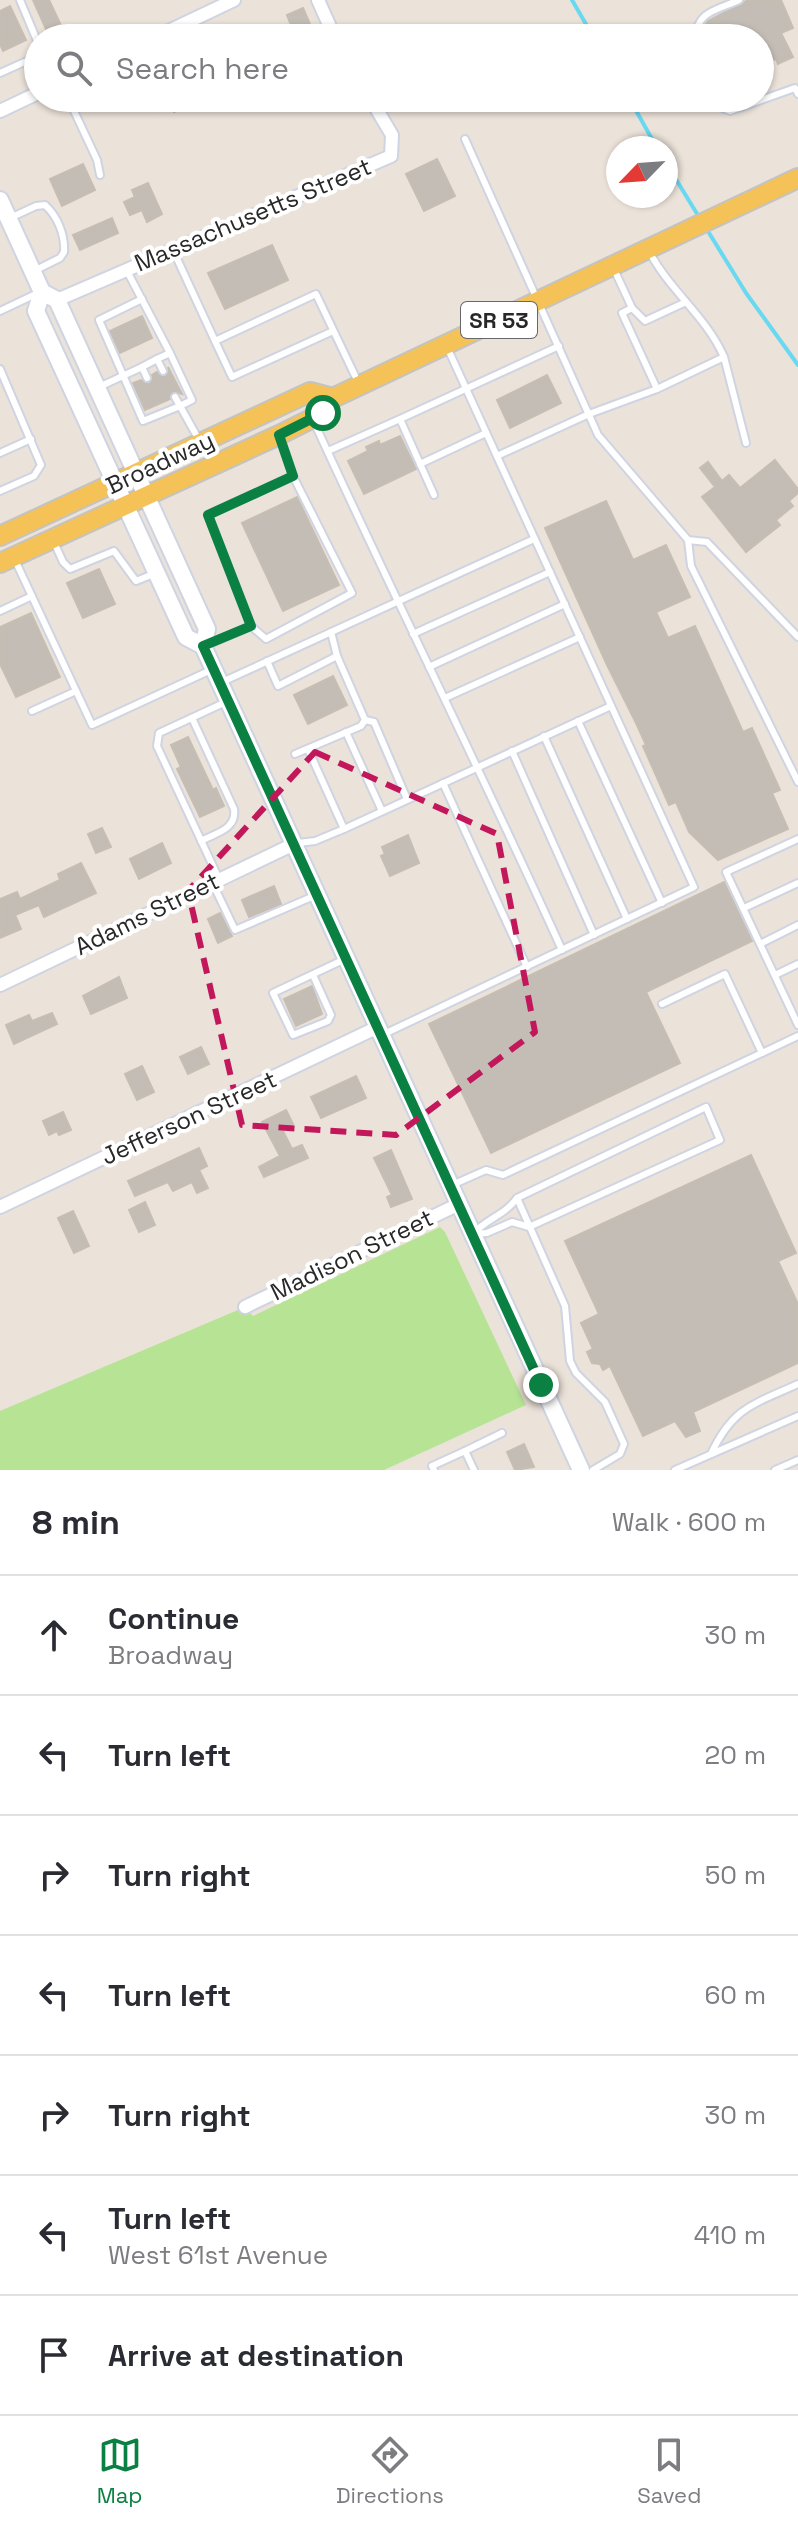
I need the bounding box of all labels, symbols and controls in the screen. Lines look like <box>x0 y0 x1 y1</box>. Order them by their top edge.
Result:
search box <box>24 24 774 112</box>
icon: search <box>52 46 96 90</box>
text: Search here <box>116 49 289 88</box>
north arrow <box>606 136 678 208</box>
street label: Massachusetts Street <box>130 151 376 279</box>
road number: SR 53 <box>461 302 537 338</box>
route start <box>305 395 341 431</box>
street label: Broadway <box>101 424 219 501</box>
street label: Adams Street <box>69 865 224 962</box>
street label: Jefferson Street <box>96 1063 281 1172</box>
street label: Madison Street <box>265 1202 438 1307</box>
route end <box>523 1367 559 1403</box>
text: 8 min <box>32 1501 120 1544</box>
text: Walk · 600 m <box>612 1505 766 1539</box>
text: Continue <box>108 1599 239 1638</box>
icon: ahead <box>32 1613 76 1657</box>
text: 30 m <box>705 1618 766 1652</box>
text: Broadway <box>108 1638 233 1672</box>
icon: left <box>32 1733 76 1777</box>
text: Turn left <box>108 1736 231 1775</box>
text: 20 m <box>705 1738 766 1772</box>
icon: right <box>32 1853 76 1897</box>
text: Turn right <box>108 1856 251 1895</box>
text: 50 m <box>705 1858 766 1892</box>
icon: left <box>32 1973 76 2017</box>
text: Turn left <box>108 1976 231 2015</box>
text: 60 m <box>704 1978 766 2012</box>
icon: right <box>32 2093 76 2137</box>
text: Turn right <box>108 2096 251 2135</box>
text: 30 m <box>705 2098 766 2132</box>
text: Turn left <box>108 2199 231 2238</box>
icon: left <box>32 2213 76 2257</box>
text: 410 m <box>694 2218 766 2252</box>
text: West 61st Avenue <box>108 2238 328 2272</box>
icon: arrive <box>32 2333 76 2377</box>
text: Arrive at destination <box>108 2336 404 2375</box>
tab: Map <box>97 2433 143 2509</box>
tab: Directions <box>336 2433 444 2509</box>
tab: Saved <box>637 2433 701 2509</box>

